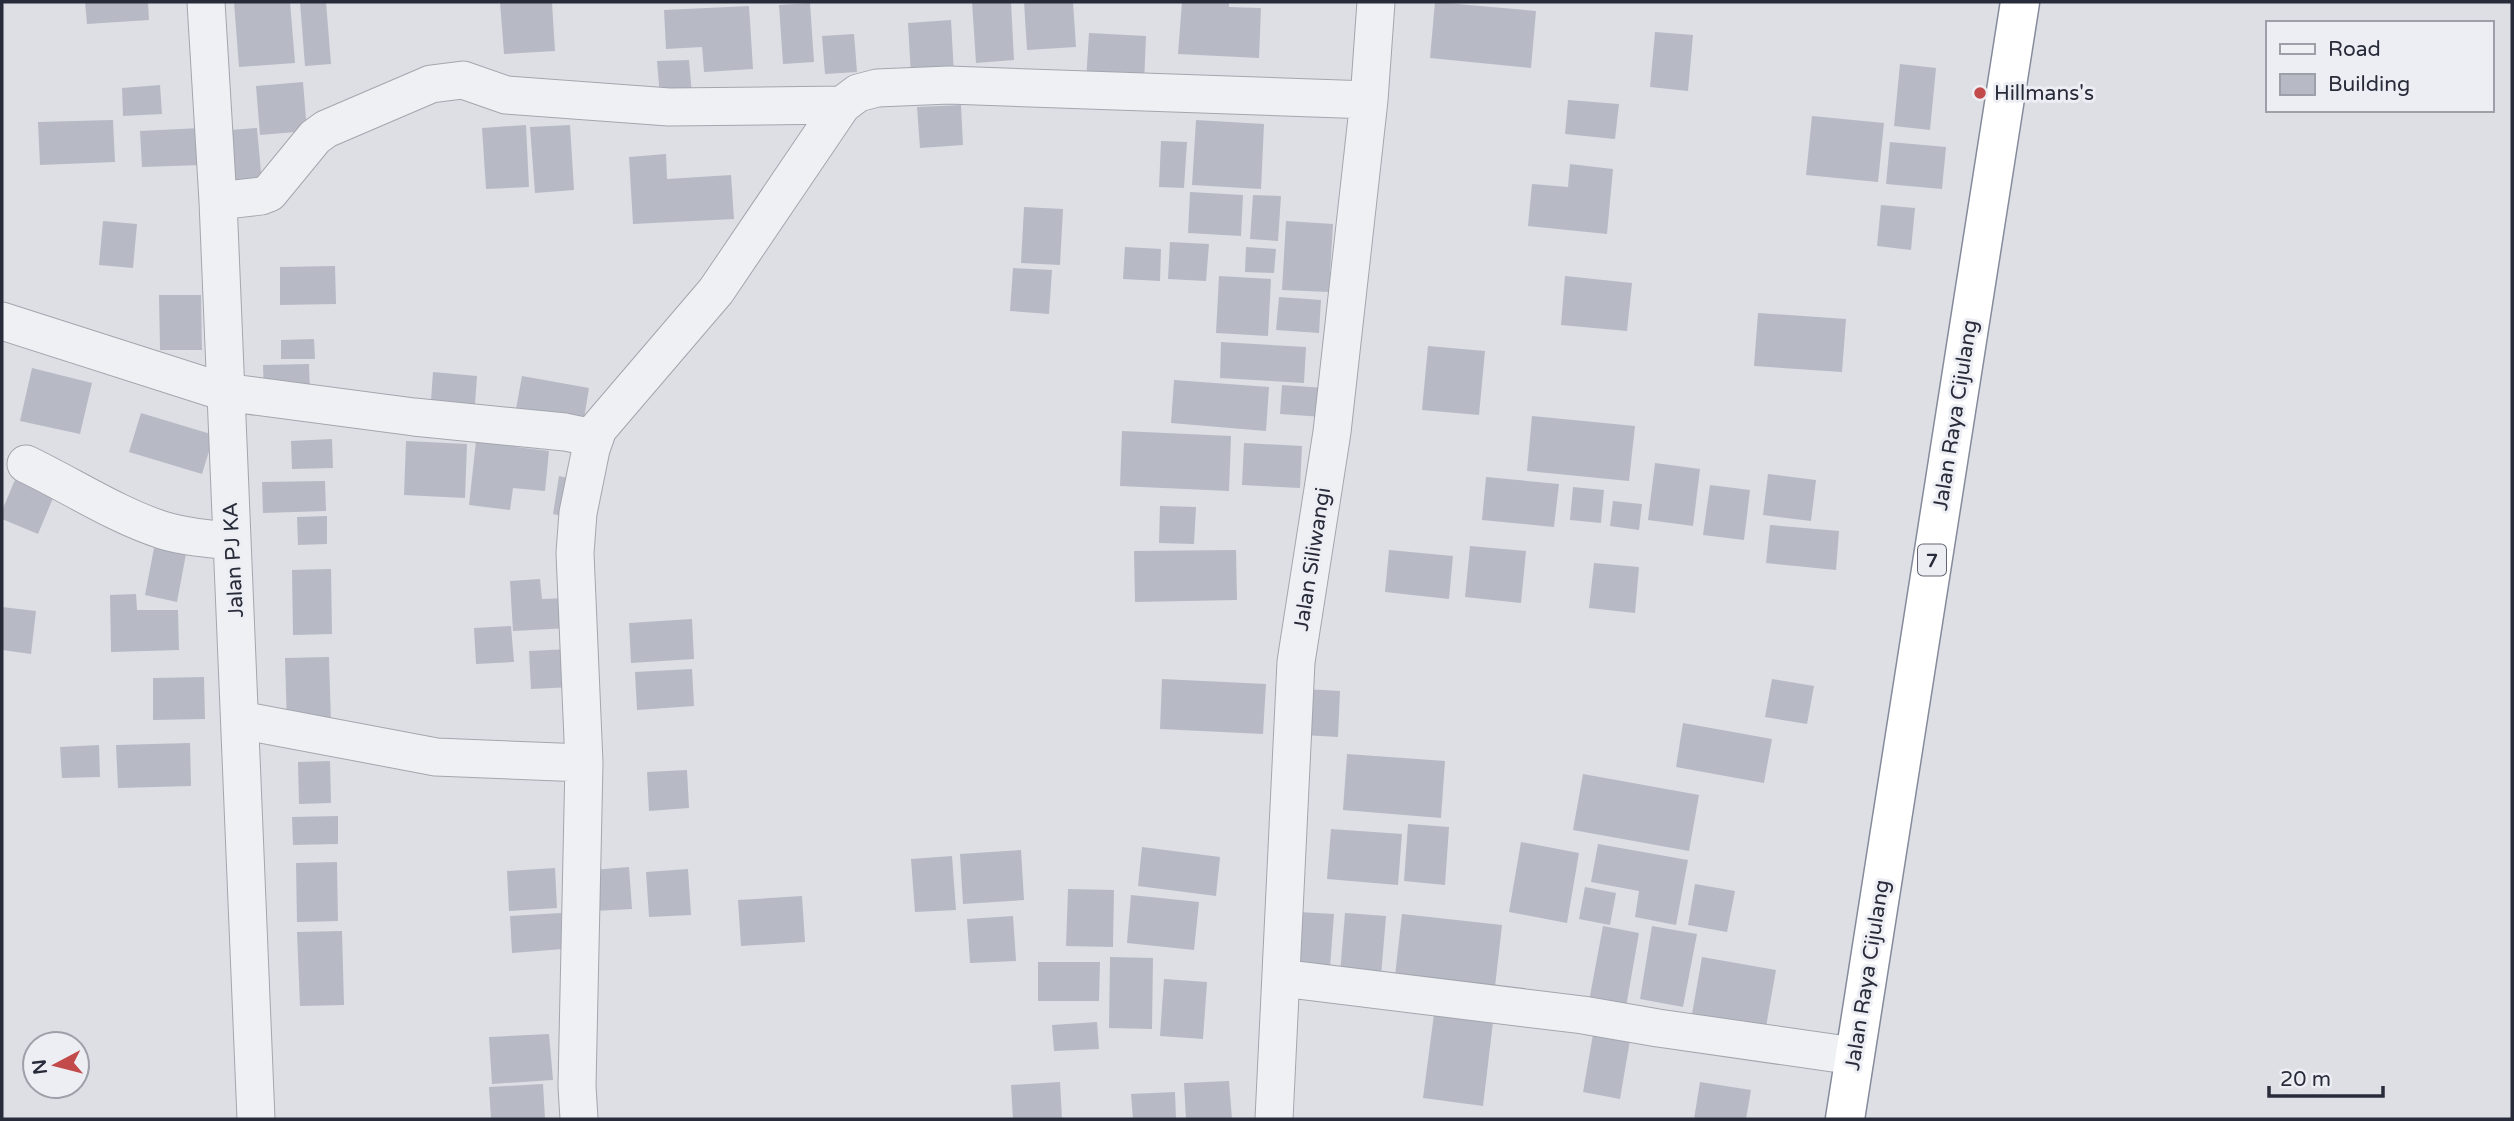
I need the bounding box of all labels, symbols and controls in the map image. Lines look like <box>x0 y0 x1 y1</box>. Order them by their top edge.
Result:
legend <box>2266 21 2493 112</box>
text: Road <box>2328 37 2381 62</box>
text: Building <box>2328 72 2410 97</box>
place label: Hillmans's <box>1994 81 2094 106</box>
marker: Hillmans's <box>1972 85 1988 101</box>
street label: Jalan Raya Cijulang <box>1928 318 1983 512</box>
street label: Jalan Siliwangi <box>1289 486 1336 633</box>
street label: Jalan PJ KA <box>218 502 249 618</box>
road number: 7 <box>1918 544 1946 576</box>
street label: Jalan Raya Cijulang <box>1840 878 1895 1072</box>
north arrow <box>21 1030 91 1100</box>
scale bar <box>2269 1054 2383 1098</box>
text: N <box>28 1058 52 1076</box>
text: 20 m <box>2280 1067 2331 1092</box>

